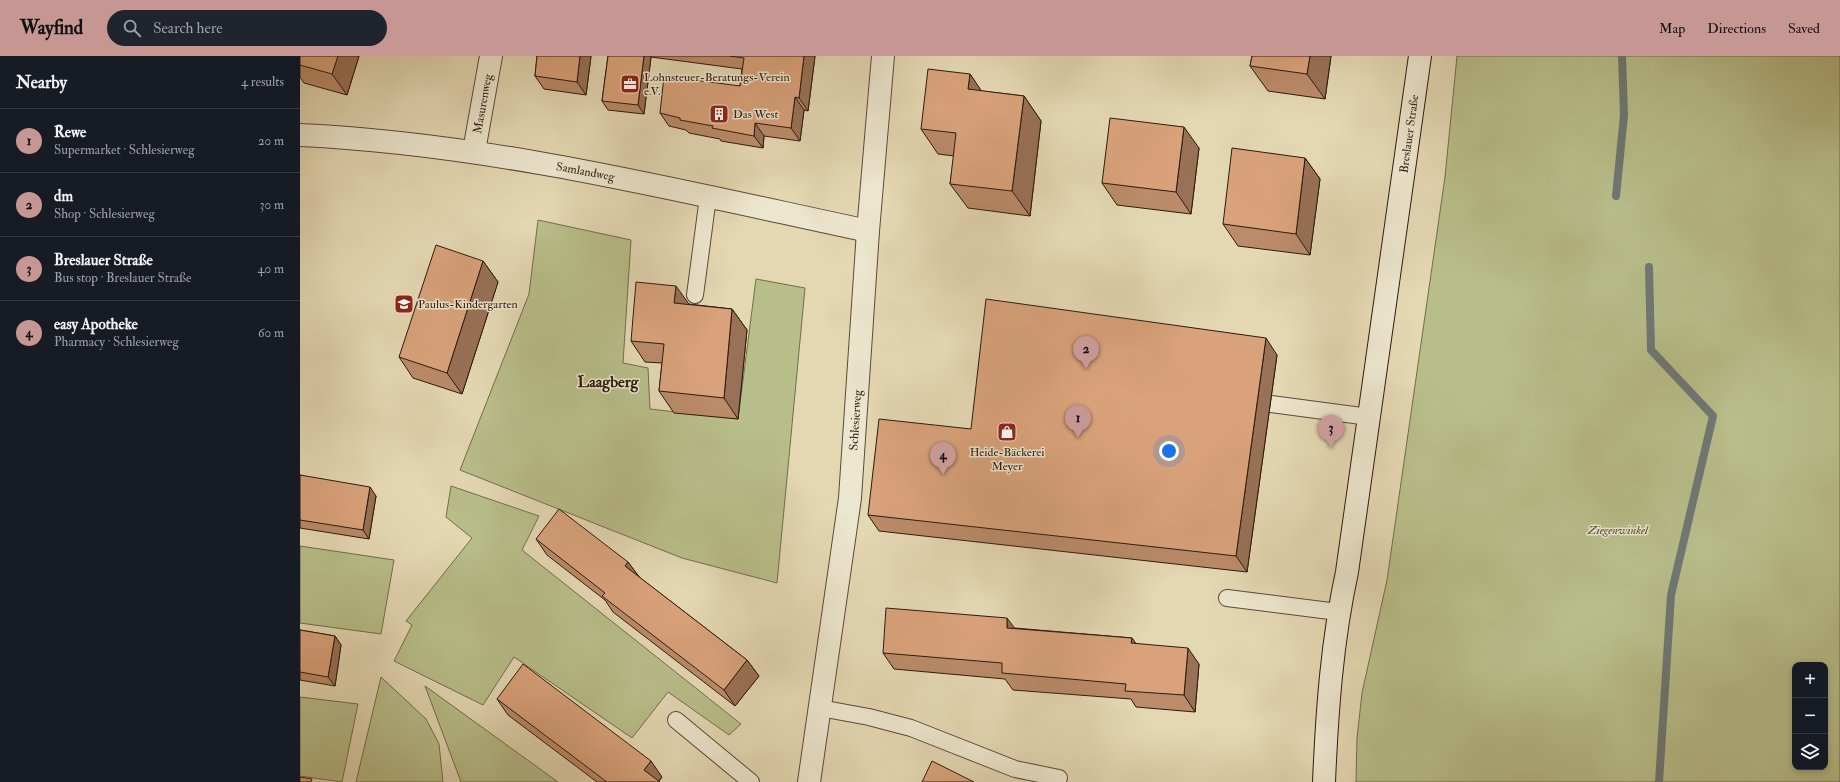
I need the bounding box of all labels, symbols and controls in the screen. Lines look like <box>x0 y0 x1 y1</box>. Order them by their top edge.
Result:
search box <box>107 10 387 46</box>
text: Wayfind <box>20 16 83 40</box>
icon: search <box>121 17 143 39</box>
text: Search here <box>153 19 223 38</box>
text: Map <box>1659 20 1685 37</box>
text: Directions <box>1707 20 1766 37</box>
text: Saved <box>1788 20 1820 37</box>
place label: Lohnsteuer-Beratungs-Verein e.V. <box>644 70 790 99</box>
text: Nearby <box>16 72 67 93</box>
street label: Masurenweg <box>470 72 495 135</box>
office icon: Lohnsteuer-Beratungs-Verein e.V. <box>619 73 641 95</box>
text: 4 results <box>241 74 284 90</box>
street label: Breslauer Straße <box>1396 94 1422 174</box>
building icon: Das West <box>708 103 730 125</box>
place label: Das West <box>733 107 779 122</box>
text: Rewe <box>54 123 86 142</box>
text: 1 <box>27 133 31 149</box>
text: 20 m <box>258 133 284 149</box>
text: Supermarket · Schlesierweg <box>54 142 195 158</box>
street label: Samlandweg <box>555 159 617 185</box>
text: dm <box>54 187 73 206</box>
text: 2 <box>26 197 32 213</box>
text: 30 m <box>260 197 284 213</box>
text: Shop · Schlesierweg <box>54 206 155 222</box>
text: Breslauer Straße <box>54 251 153 270</box>
text: 3 <box>27 261 32 277</box>
text: 40 m <box>258 261 284 277</box>
text: Bus stop · Breslauer Straße <box>54 270 192 286</box>
school or university icon: Paulus-Kindergarten <box>393 293 415 315</box>
place label: Paulus-Kindergarten <box>418 297 518 312</box>
text: easy Apotheke <box>54 315 138 334</box>
text: 4 <box>25 325 33 341</box>
text: 60 m <box>258 325 284 341</box>
text: Pharmacy · Schlesierweg <box>54 334 179 350</box>
pin: 2 <box>1073 336 1099 369</box>
district label: Laagberg <box>578 372 640 393</box>
street label: Schlesierweg <box>846 388 865 451</box>
pin: 1 <box>1065 405 1091 438</box>
pin: 3 <box>1318 415 1344 448</box>
shop icon: Heide-Bäckerei Meyer <box>996 421 1018 443</box>
your location <box>1159 441 1179 461</box>
pin: 4 <box>930 442 956 475</box>
place label: Heide-Bäckerei Meyer <box>970 445 1044 474</box>
park label: Ziegenwinkel <box>1587 523 1649 538</box>
map controls <box>1792 662 1828 770</box>
button: + <box>1792 662 1828 698</box>
button: − <box>1792 698 1828 734</box>
button: layers <box>1792 734 1828 770</box>

